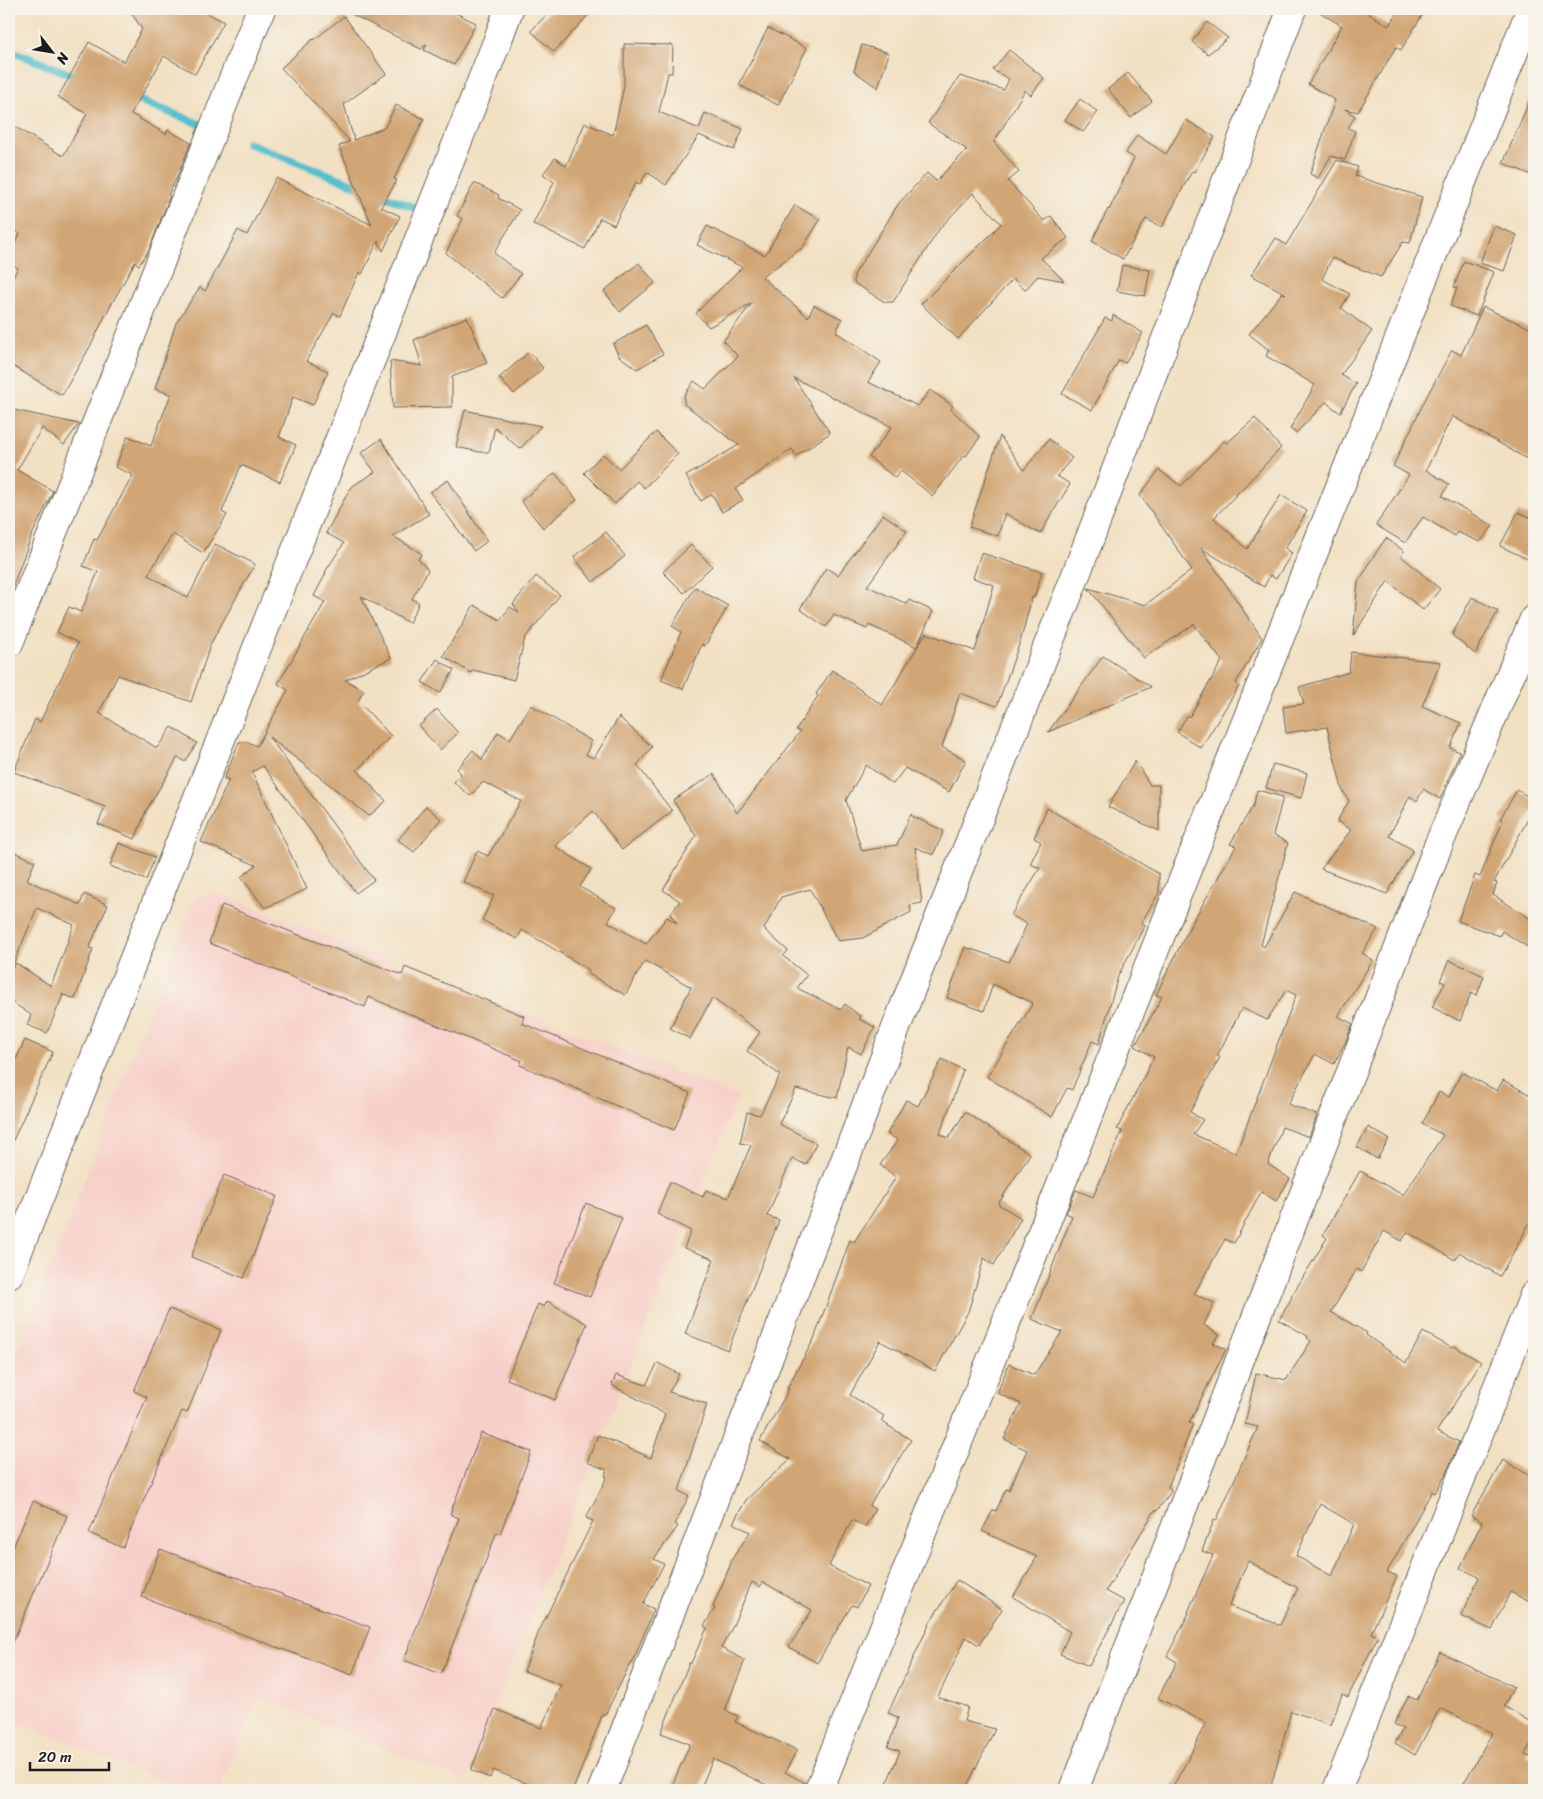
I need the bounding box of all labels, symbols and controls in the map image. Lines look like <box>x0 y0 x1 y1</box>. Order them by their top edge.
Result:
north arrow <box>28 28 78 78</box>
text: N <box>49 47 76 69</box>
scale bar <box>30 1739 109 1771</box>
text: 20 m <box>38 1744 72 1770</box>

